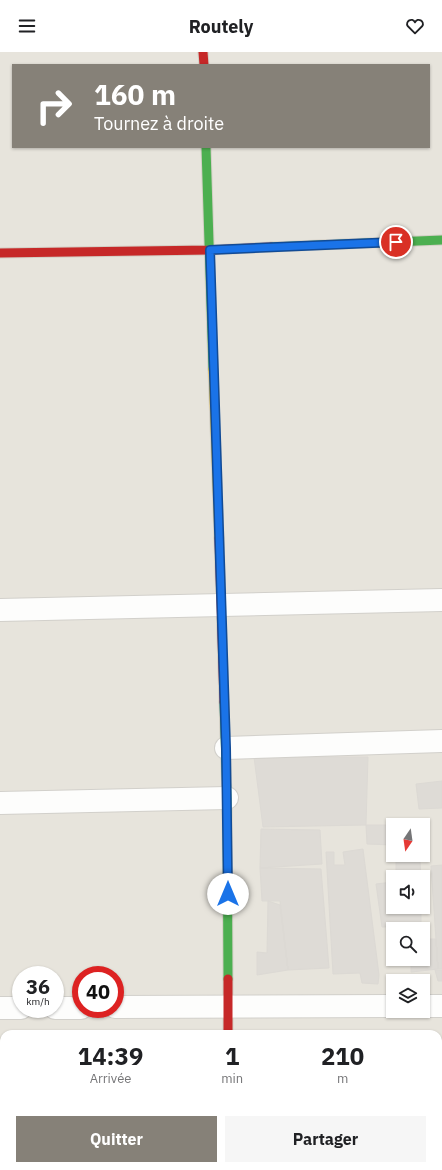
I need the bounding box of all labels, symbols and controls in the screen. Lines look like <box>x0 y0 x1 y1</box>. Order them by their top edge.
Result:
icon: menu <box>16 15 38 37</box>
text: Routely <box>189 15 253 38</box>
icon: heart <box>404 15 426 37</box>
text: 160 m <box>94 76 176 113</box>
icon: right <box>28 80 80 132</box>
text: Tournez à droite <box>94 112 224 135</box>
pin <box>379 225 413 259</box>
icon: arrive <box>385 231 407 253</box>
north arrow <box>386 818 430 862</box>
map controls <box>386 818 430 1018</box>
button: sound <box>386 870 430 914</box>
position arrow <box>207 873 249 915</box>
button: search <box>386 922 430 966</box>
speed limit sign: 40 <box>72 966 124 1018</box>
text: 36 <box>26 973 50 1000</box>
button: layers <box>386 974 430 1018</box>
text: km/h <box>26 995 50 1008</box>
text: 14:39 <box>78 1040 143 1072</box>
text: 1 <box>225 1040 239 1072</box>
text: 210 <box>321 1040 364 1072</box>
text: Arrivée <box>90 1070 131 1087</box>
text: min <box>221 1070 243 1087</box>
text: m <box>337 1070 348 1087</box>
button: Quitter <box>16 1116 217 1162</box>
button: Partager <box>225 1116 426 1162</box>

